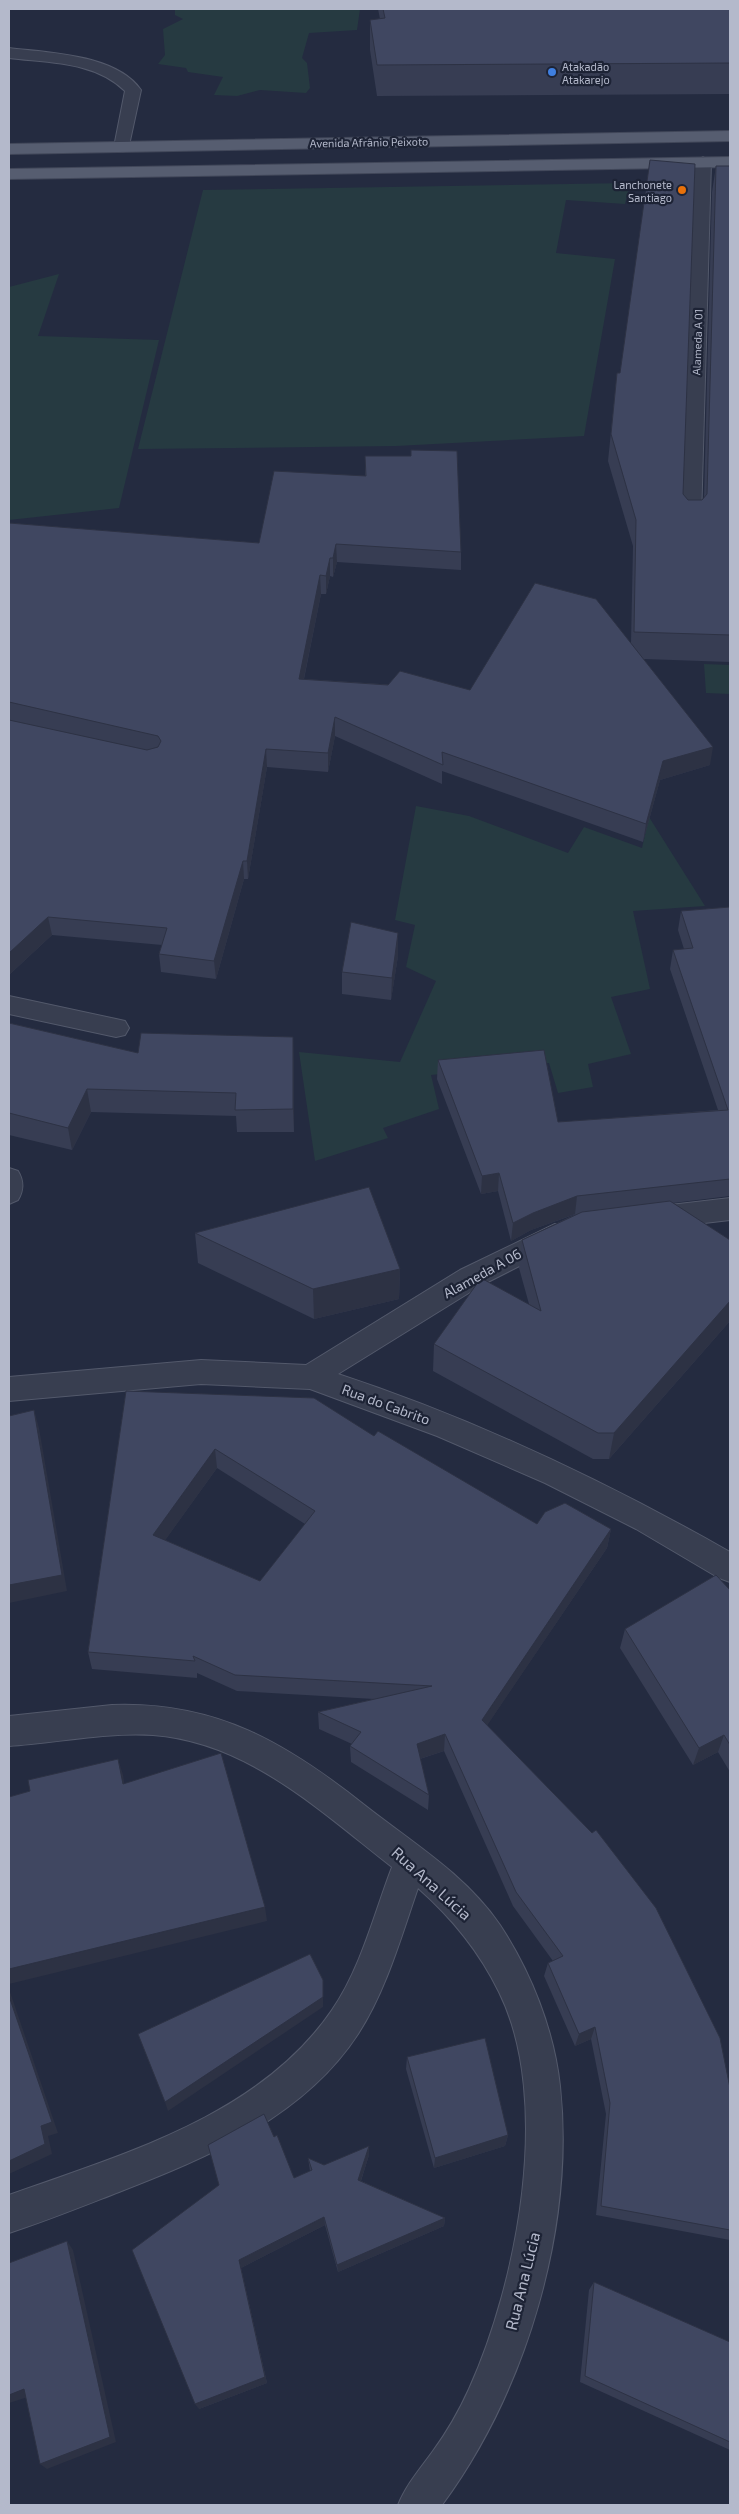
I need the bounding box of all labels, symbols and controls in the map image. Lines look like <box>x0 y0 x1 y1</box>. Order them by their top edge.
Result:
place label: Atakadão Atakarejo <box>562 60 610 87</box>
marker: Atakadão Atakarejo <box>546 66 558 78</box>
street label: Avenida Afrânio Peixoto <box>310 134 428 150</box>
place label: Lanchonete Santiago <box>614 178 672 204</box>
marker: Lanchonete Santiago <box>676 184 688 196</box>
street label: Alameda A 01 <box>689 309 705 375</box>
street label: Alameda A 06 <box>440 1245 524 1301</box>
street label: Rua do Cabrito <box>340 1380 432 1428</box>
street label: Rua Ana Lúcia <box>388 1842 476 1924</box>
street label: Rua Ana Lúcia <box>501 2230 543 2332</box>

